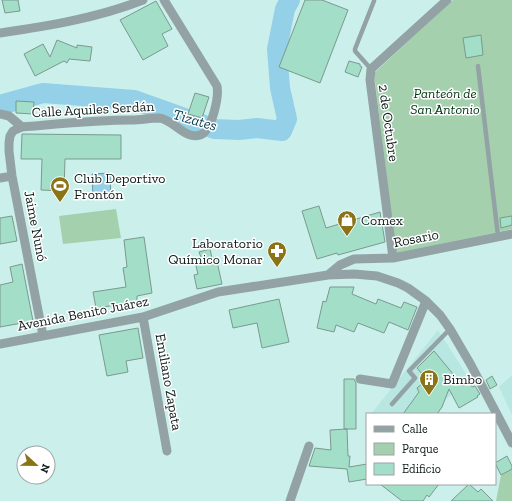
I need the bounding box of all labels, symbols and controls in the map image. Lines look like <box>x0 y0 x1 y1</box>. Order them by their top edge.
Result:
street label: 2 de Octubre <box>375 84 402 163</box>
park label: Panteón de San Antonio <box>410 85 480 118</box>
street label: Calle Aquiles Serdán <box>31 98 155 121</box>
water label: Tizates <box>171 105 219 135</box>
place label: Club Deportivo Frontón <box>74 170 166 203</box>
sports icon: Club Deportivo Frontón <box>49 175 71 203</box>
street label: Jaime Nunó <box>20 189 51 263</box>
shop icon: Comex <box>336 209 358 237</box>
place label: Comex <box>361 212 403 229</box>
street label: Rosario <box>392 226 440 251</box>
place label: Laboratorio Químico Monar <box>168 235 263 268</box>
pharmacy icon: Laboratorio Químico Monar <box>266 240 288 268</box>
street label: Avenida Benito Juárez <box>16 292 151 335</box>
street label: Emiliano Zapata <box>152 332 185 432</box>
building icon: Bimbo <box>418 368 440 396</box>
place label: Bimbo <box>443 371 482 388</box>
legend <box>366 413 496 485</box>
text: Calle <box>402 422 428 436</box>
text: Parque <box>402 442 439 456</box>
north arrow <box>16 445 56 485</box>
text: N <box>37 462 52 475</box>
text: Edificio <box>402 462 441 476</box>

